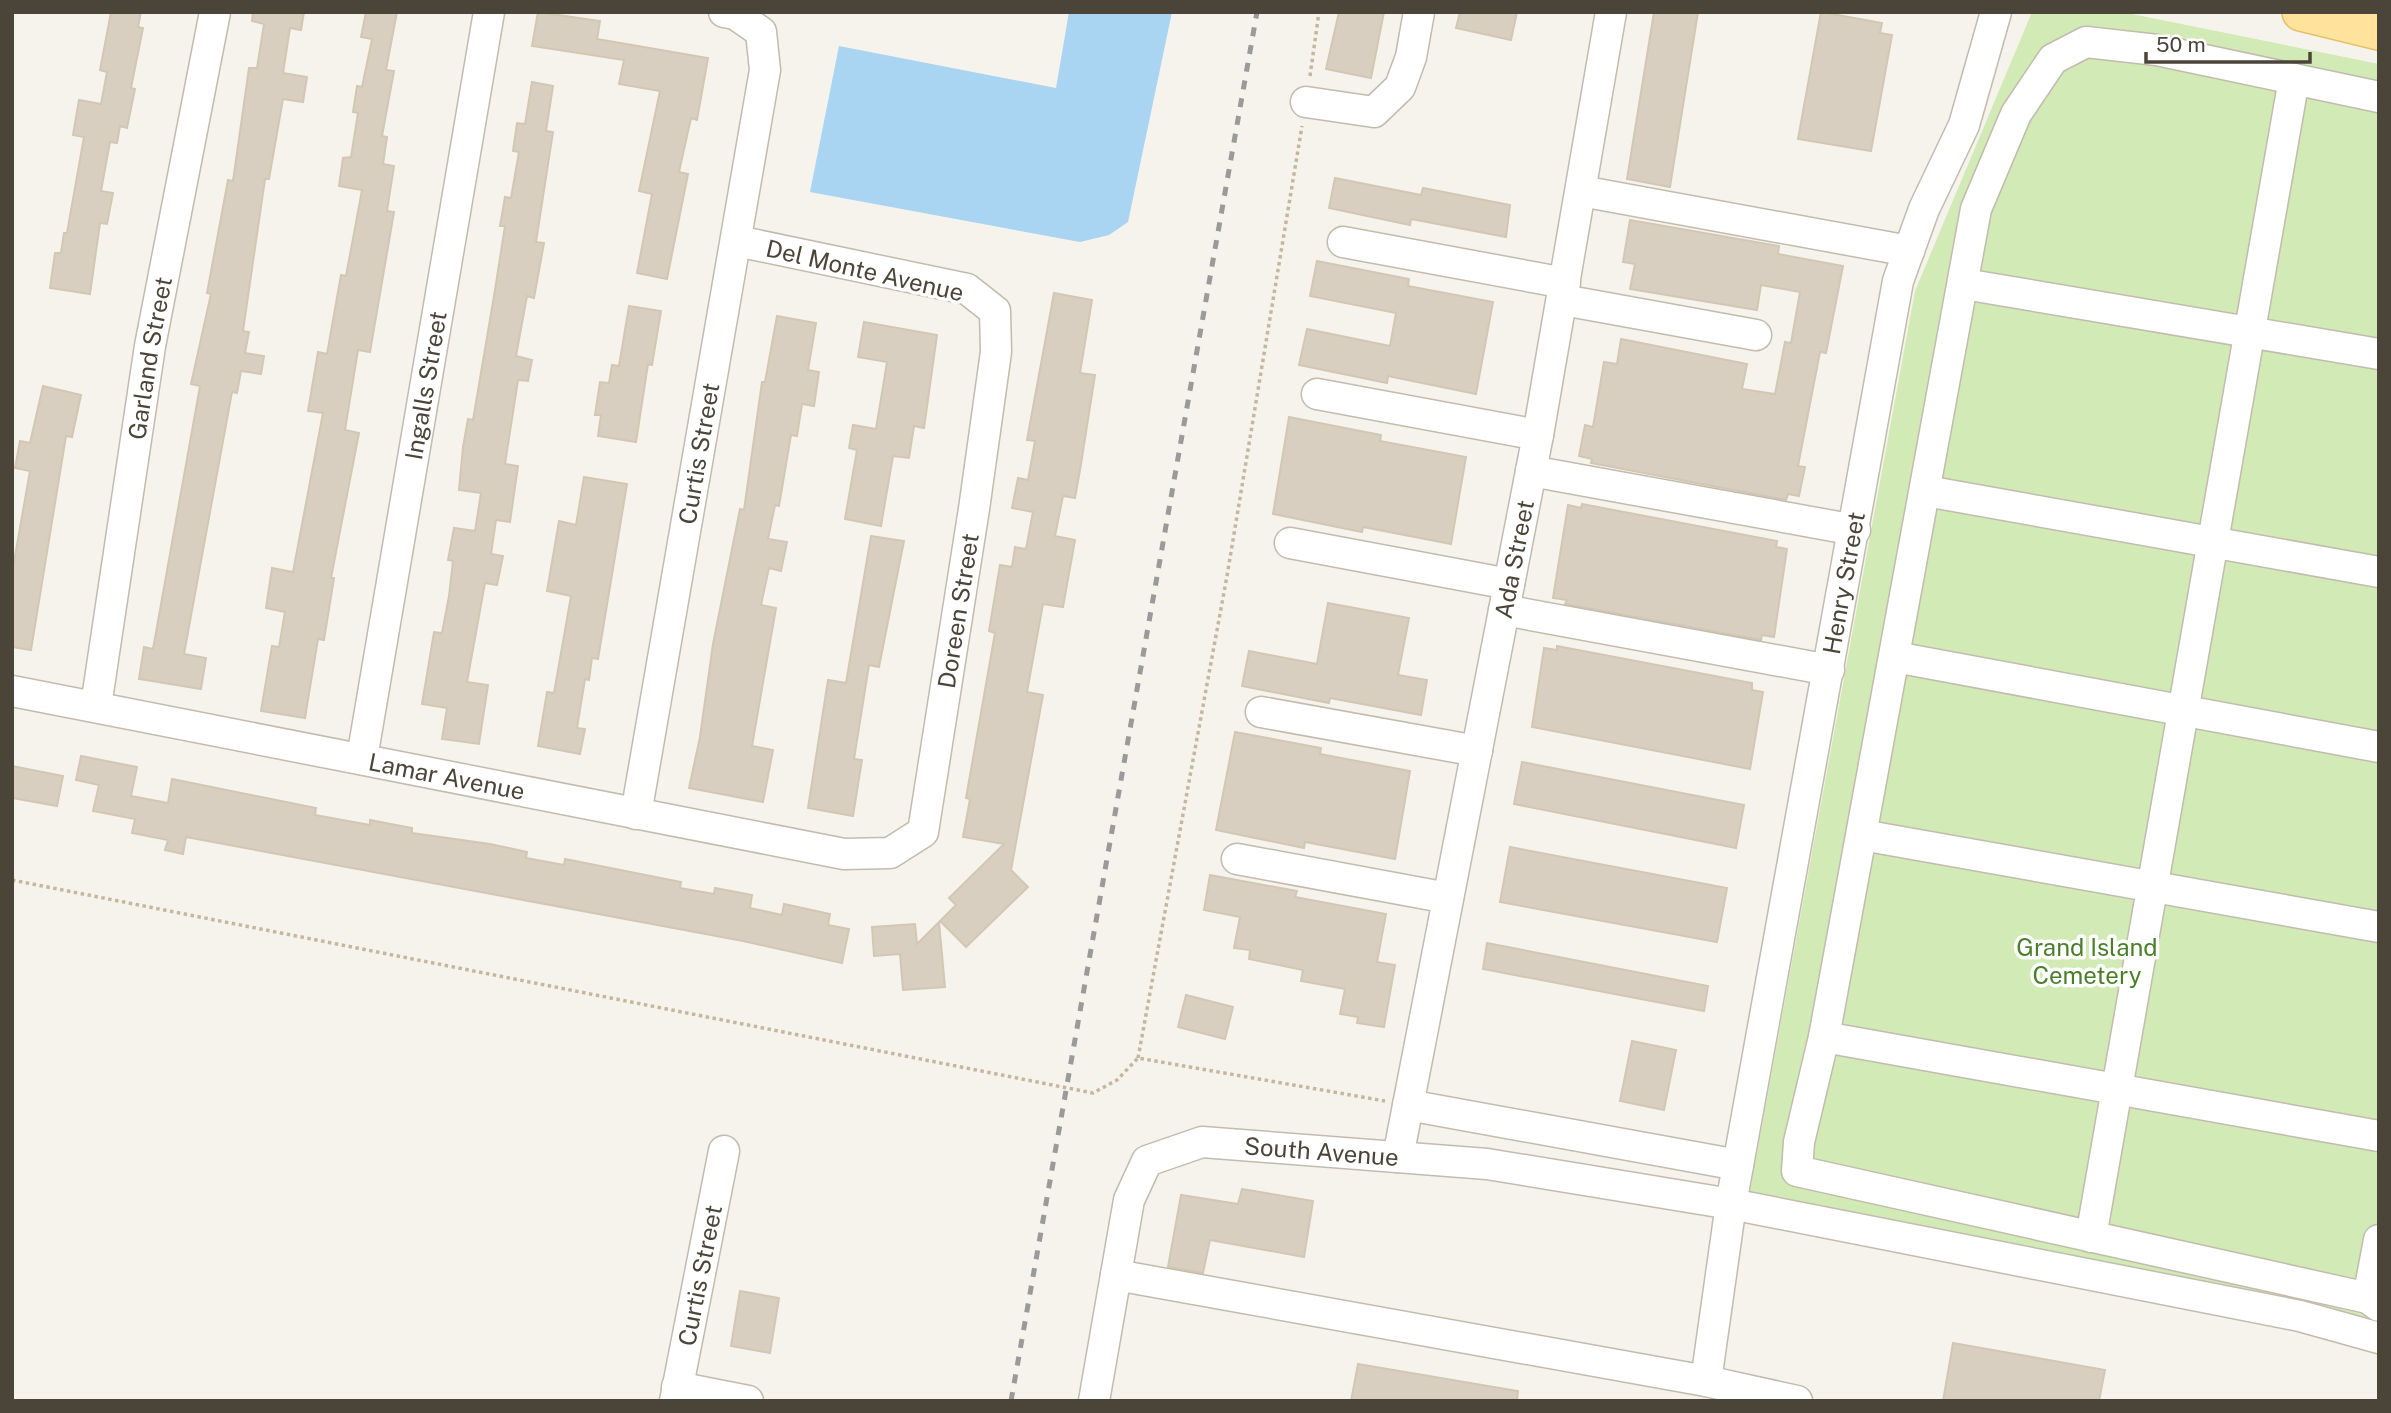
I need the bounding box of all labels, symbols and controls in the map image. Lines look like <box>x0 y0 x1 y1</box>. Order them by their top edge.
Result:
scale bar <box>2146 21 2310 65</box>
text: 50 m <box>2156 32 2206 57</box>
street label: Del Monte Avenue <box>763 234 967 306</box>
street label: Garland Street <box>122 274 177 442</box>
street label: Ingalls Street <box>399 309 452 462</box>
street label: Curtis Street <box>673 381 725 526</box>
street label: Ada Street <box>1489 497 1539 621</box>
street label: Henry Street <box>1817 509 1870 656</box>
street label: Doreen Street <box>932 531 984 690</box>
street label: Lamar Avenue <box>366 747 527 805</box>
park label: Grand Island Cemetery <box>2016 933 2158 989</box>
street label: South Avenue <box>1243 1131 1400 1171</box>
street label: Curtis Street <box>672 1203 727 1348</box>

